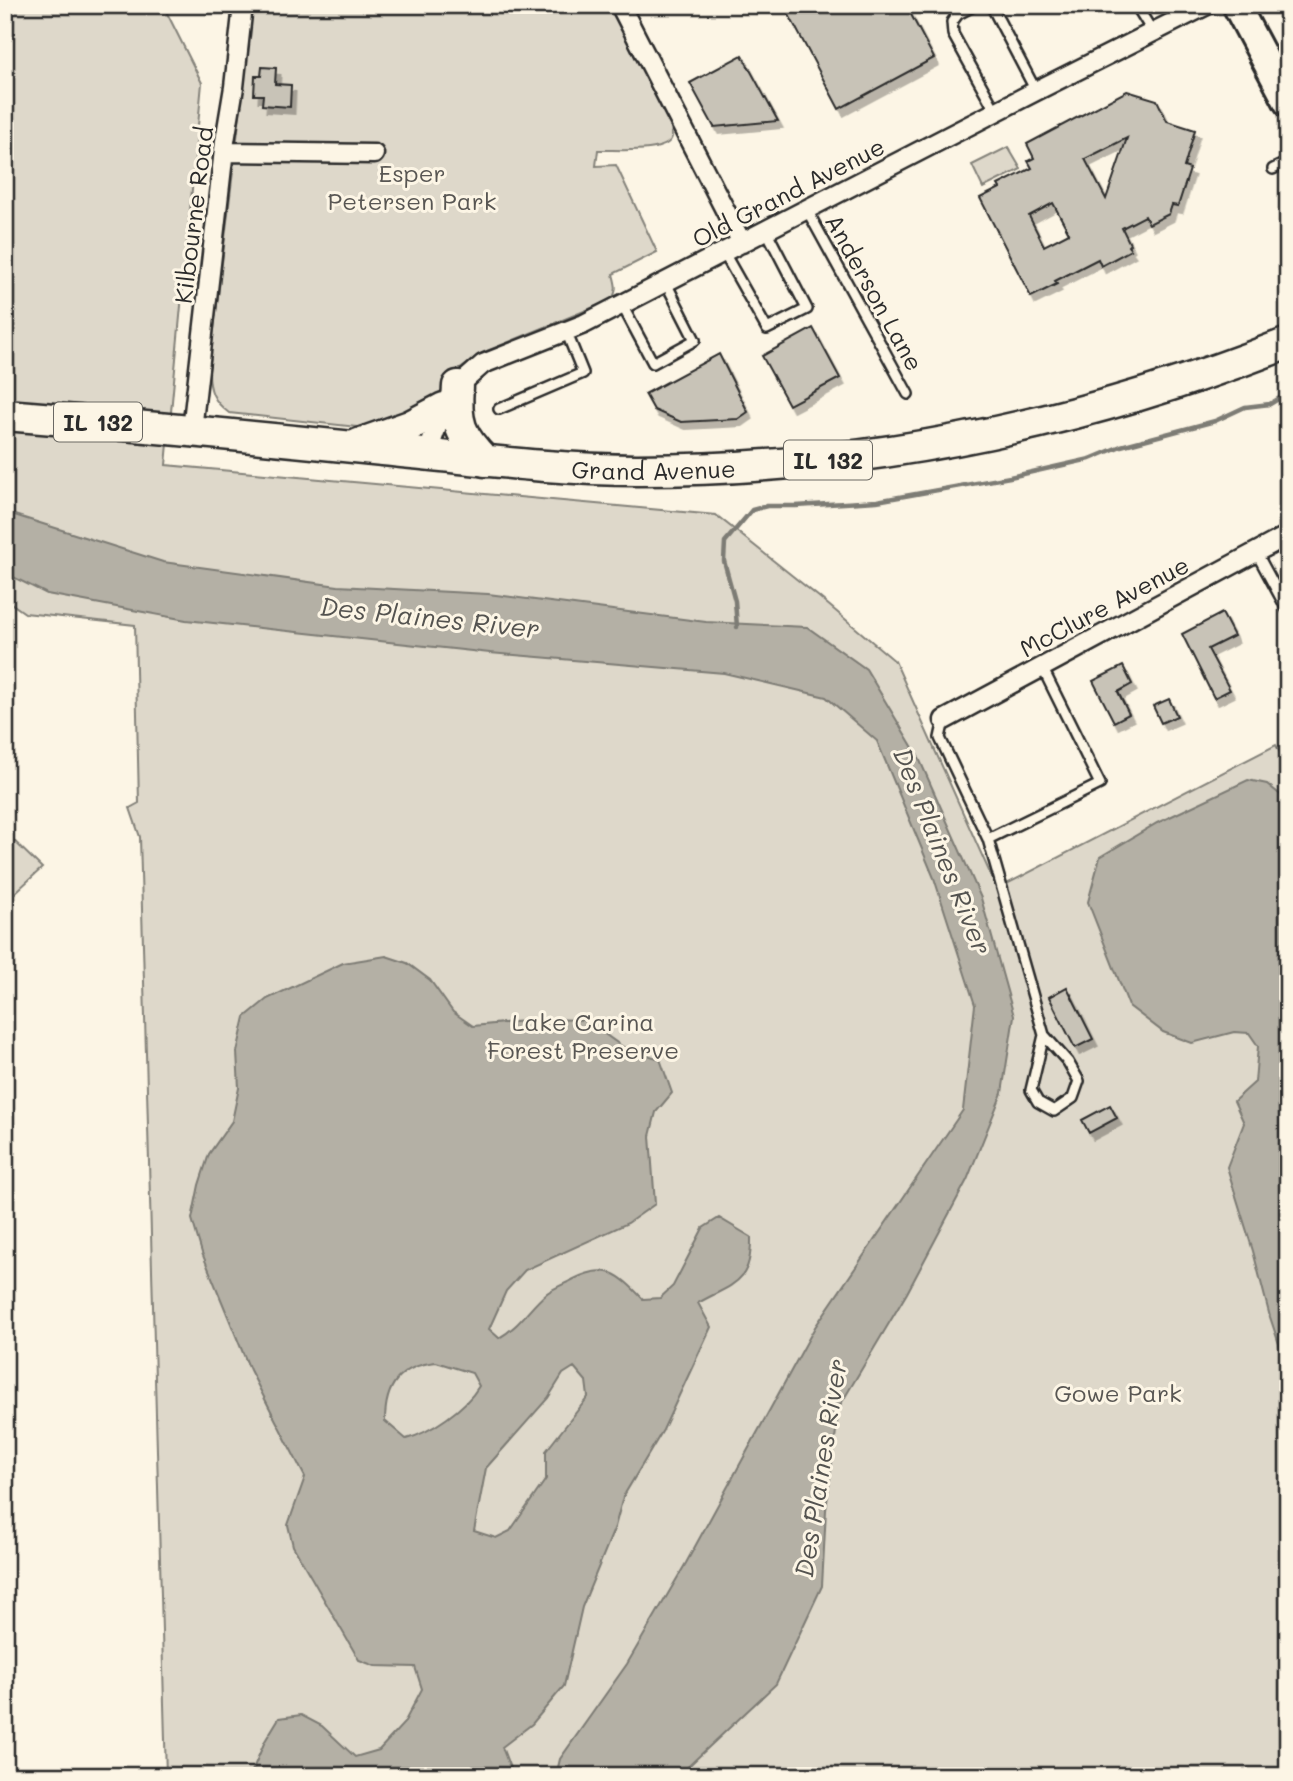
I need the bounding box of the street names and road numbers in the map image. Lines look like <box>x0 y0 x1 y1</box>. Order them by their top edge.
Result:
street label: Kilbourne Road <box>167 125 219 305</box>
street label: Old Grand Avenue <box>687 130 889 254</box>
street label: Anderson Lane <box>819 208 931 376</box>
road number: IL 132 <box>54 402 142 442</box>
road number: IL 132 <box>784 440 872 480</box>
street label: Grand Avenue <box>571 452 736 486</box>
street label: McClure Avenue <box>1014 548 1194 664</box>

